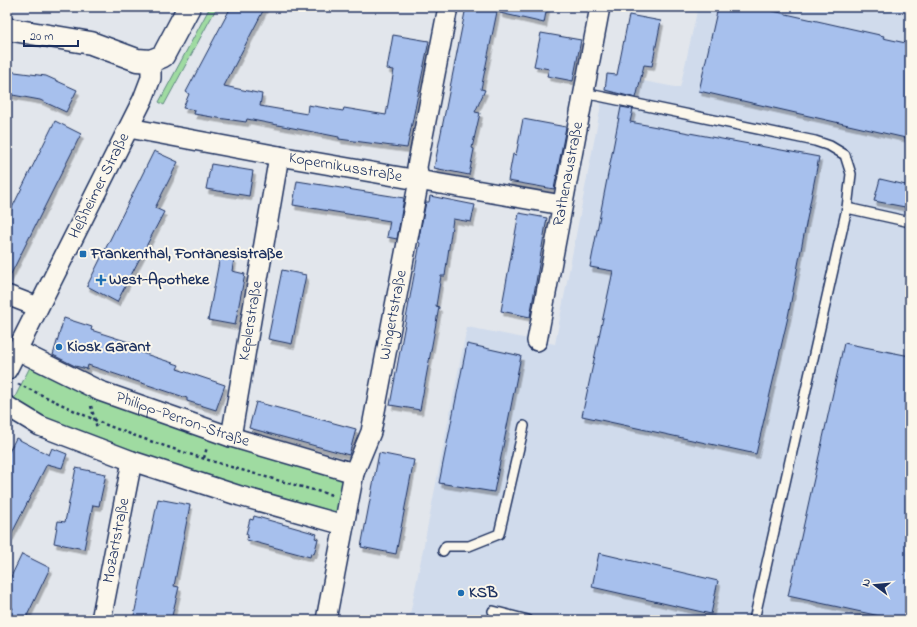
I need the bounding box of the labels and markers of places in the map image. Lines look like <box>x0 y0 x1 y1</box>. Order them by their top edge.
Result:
place label: Frankenthal, Fontanesistraße <box>90 242 283 266</box>
marker: Frankenthal, Fontanesistraße <box>78 249 88 259</box>
place label: West-Apotheke <box>109 268 210 292</box>
marker: West-Apotheke <box>96 275 106 285</box>
place label: Kiosk Garant <box>67 335 151 359</box>
marker: Kiosk Garant <box>54 342 64 352</box>
place label: KSB <box>469 581 498 605</box>
marker: KSB <box>456 588 466 598</box>

